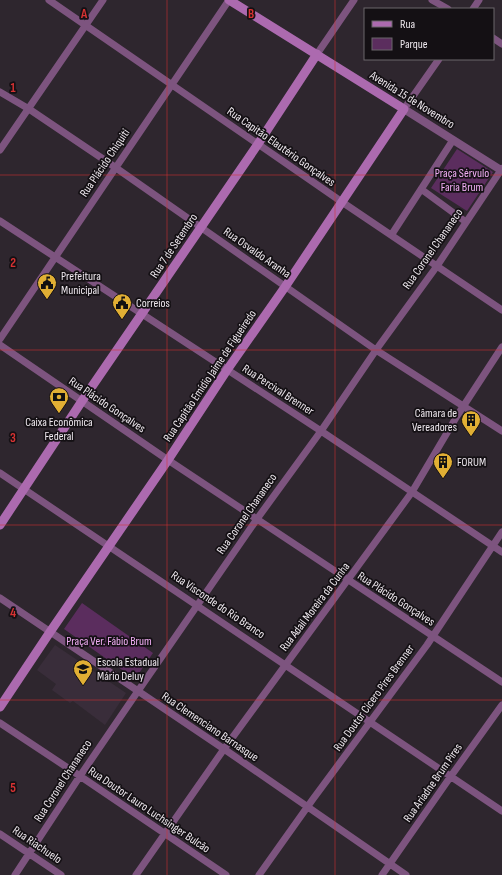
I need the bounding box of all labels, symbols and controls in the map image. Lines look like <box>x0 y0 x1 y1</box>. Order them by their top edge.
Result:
text: A <box>80 6 88 22</box>
text: B <box>248 6 254 22</box>
legend <box>364 8 494 60</box>
text: Rua <box>400 17 416 32</box>
text: Parque <box>400 37 428 52</box>
street label: Avenida 15 de Novembro <box>366 67 457 132</box>
text: 1 <box>10 80 16 96</box>
street label: Rua Capitão Elautério Gonçalves <box>224 104 338 190</box>
street label: Rua Plácido Chiquiti <box>77 126 133 200</box>
park label: Praça Sérvulo Faria Brum <box>435 166 489 195</box>
street label: Rua Coronel Chananeco <box>400 206 466 292</box>
street label: Rua 7 de Setembro <box>147 211 201 281</box>
street label: Rua Osvaldo Aranha <box>220 224 294 282</box>
text: 2 <box>10 255 16 271</box>
place label: Prefeitura Municipal <box>61 269 101 298</box>
public building icon: Prefeitura Municipal <box>36 272 58 300</box>
public building icon: Correios <box>111 292 133 320</box>
place label: Correios <box>136 296 170 311</box>
street label: Rua Capitão Emídio Jaime de Figueiredo <box>160 307 260 445</box>
street label: Rua Percival Brenner <box>239 361 317 419</box>
street label: Rua Plácido Gonçalves <box>66 374 148 436</box>
bank icon: Caixa Econômica Federal <box>48 386 70 414</box>
place label: Câmara de Vereadores <box>412 406 457 435</box>
building icon: Câmara de Vereadores <box>460 409 482 437</box>
place label: Caixa Econômica Federal <box>25 415 93 444</box>
text: 3 <box>10 430 16 446</box>
building icon: FORUM <box>432 451 454 479</box>
place label: FORUM <box>457 455 486 470</box>
street label: Rua Coronel Chananeco <box>214 471 280 557</box>
street label: Rua Adail Moreira da Cunha <box>277 559 354 654</box>
street label: Rua Visconde do Rio Branco <box>168 568 268 642</box>
street label: Rua Plácido Gonçalves <box>354 568 438 630</box>
text: 4 <box>10 605 16 621</box>
park label: Praça Ver. Fábio Brum <box>66 634 152 649</box>
street label: Rua Doutor Cícero Pires Brenner <box>330 641 418 754</box>
place label: Escola Estadual Mário Deluy <box>97 655 159 684</box>
school or university icon: Escola Estadual Mário Deluy <box>72 658 94 686</box>
street label: Rua Clemenciano Barnasque <box>159 689 261 765</box>
street label: Rua Coronel Chananeco <box>31 737 95 825</box>
street label: Rua Ariadne Brum Pires <box>400 741 466 825</box>
street label: Rua Doutor Lauro Luchsinger Bulcão <box>85 764 213 856</box>
text: 5 <box>10 780 16 796</box>
street label: Rua Riachuelo <box>9 823 65 867</box>

